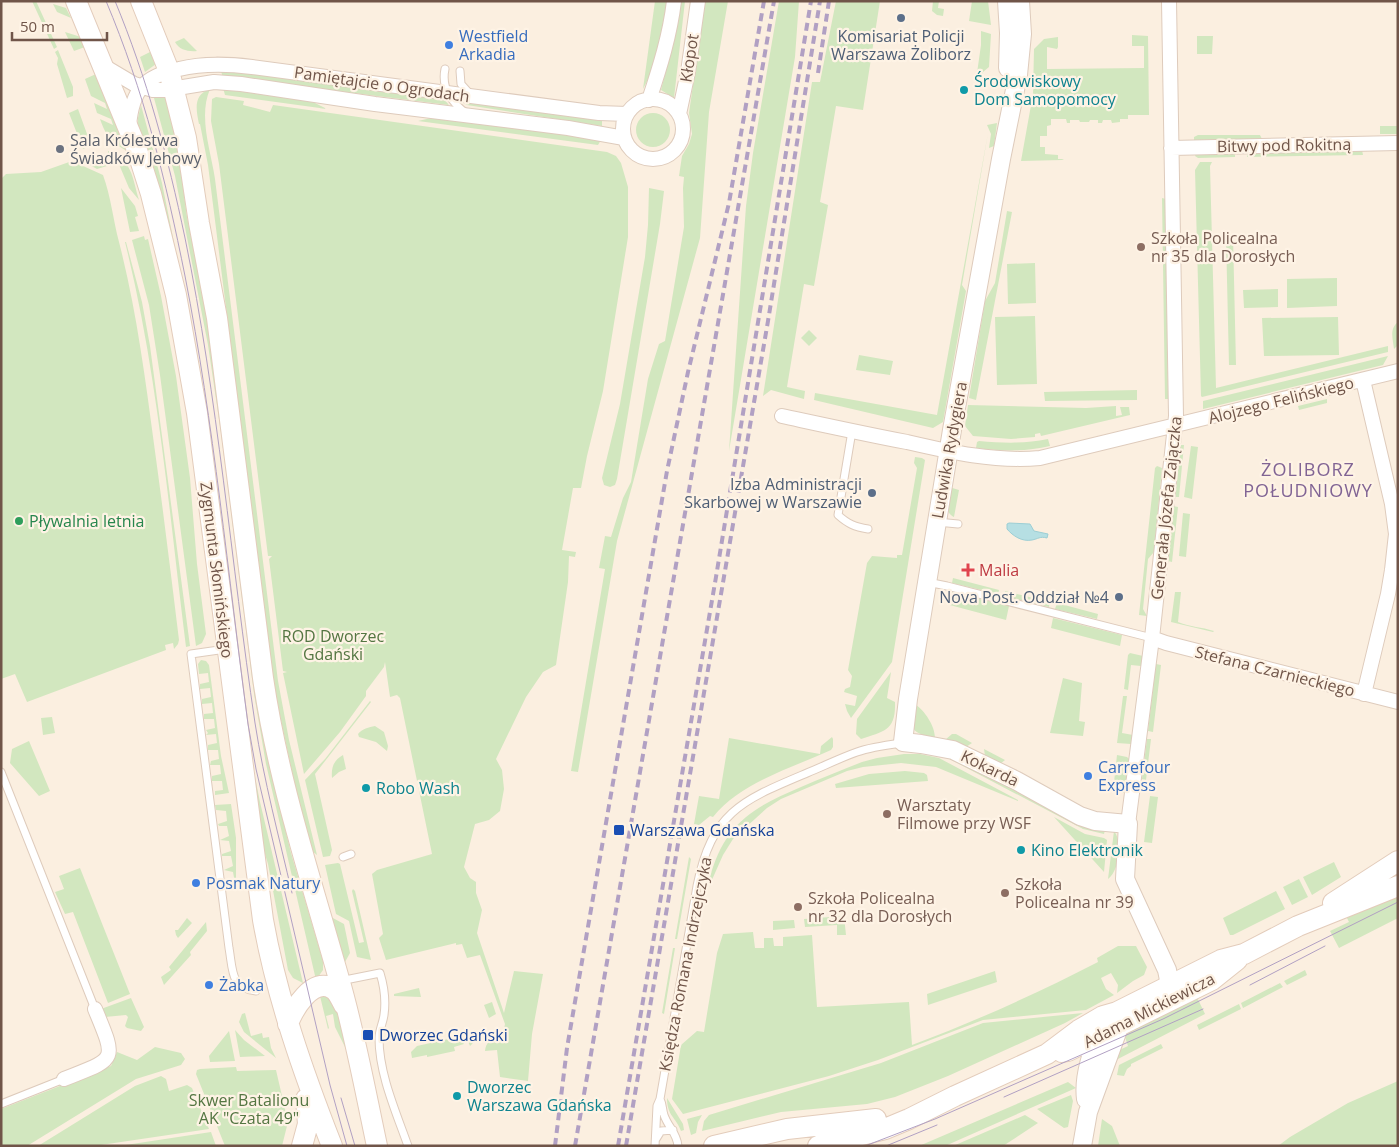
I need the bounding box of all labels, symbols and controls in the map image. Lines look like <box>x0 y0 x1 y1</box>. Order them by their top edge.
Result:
scale bar <box>12 10 108 42</box>
marker: Komisariat Policji Warszawa Żoliborz <box>895 12 907 24</box>
text: 50 m <box>20 16 55 36</box>
place label: Westfield Arkadia <box>459 25 528 65</box>
place label: Komisariat Policji Warszawa Żoliborz <box>831 25 971 65</box>
street label: Kłopot <box>674 32 704 84</box>
marker: Westfield Arkadia <box>443 39 455 51</box>
street label: Pamiętajcie o Ogrodach <box>293 61 471 107</box>
place label: Środowiskowy Dom Samopomocy <box>974 70 1117 110</box>
marker: Środowiskowy Dom Samopomocy <box>958 84 970 96</box>
place label: Sala Królestwa Świadków Jehowy <box>70 129 203 169</box>
street label: Bitwy pod Rokitną <box>1217 133 1351 157</box>
marker: Sala Królestwa Świadków Jehowy <box>54 143 66 155</box>
place label: Szkoła Policealna nr 35 dla Dorosłych <box>1151 227 1295 267</box>
marker: Szkoła Policealna nr 35 dla Dorosłych <box>1135 241 1147 253</box>
street label: Alojzego Felińskiego <box>1206 371 1356 429</box>
street label: Ludwika Rydygiera <box>926 380 972 520</box>
street label: Generała Józefa Zajączka <box>1145 415 1187 601</box>
district label: ŻOLIBORZ POŁUDNIOWY <box>1243 457 1373 502</box>
place label: Izba Administracji Skarbowej w Warszawie <box>684 473 862 513</box>
street label: Zygmunta Słomińskiego <box>195 481 239 659</box>
marker: Izba Administracji Skarbowej w Warszawie <box>866 487 878 499</box>
place label: Pływalnia letnia <box>29 510 144 532</box>
marker: Pływalnia letnia <box>13 515 25 527</box>
place label: Malia <box>979 559 1019 581</box>
marker: Malia <box>961 563 975 577</box>
place label: Nova Post. Oddział №4 <box>939 586 1109 608</box>
marker: Nova Post. Oddział №4 <box>1113 591 1125 603</box>
park label: ROD Dworzec Gdański <box>282 625 385 665</box>
street label: Stefana Czarnieckiego <box>1193 641 1357 701</box>
street label: Kokarda <box>957 745 1023 791</box>
place label: Carrefour Express <box>1098 756 1171 796</box>
marker: Carrefour Express <box>1082 770 1094 782</box>
place label: Robo Wash <box>376 777 460 799</box>
marker: Robo Wash <box>360 782 372 794</box>
place label: Warsztaty Filmowe przy WSF <box>897 794 1031 834</box>
marker: Warsztaty Filmowe przy WSF <box>881 808 893 820</box>
place label: Warszawa Gdańska <box>630 819 775 841</box>
marker: Warszawa Gdańska <box>612 823 626 837</box>
place label: Kino Elektronik <box>1031 839 1143 861</box>
marker: Kino Elektronik <box>1015 844 1027 856</box>
street label: Księdza Romana Indrzejczyka <box>653 855 717 1073</box>
place label: Posmak Natury <box>206 872 321 894</box>
place label: Szkoła Policealna nr 39 <box>1015 873 1134 913</box>
marker: Posmak Natury <box>190 877 202 889</box>
place label: Szkoła Policealna nr 32 dla Dorosłych <box>808 887 952 927</box>
marker: Szkoła Policealna nr 39 <box>999 887 1011 899</box>
marker: Szkoła Policealna nr 32 dla Dorosłych <box>792 901 804 913</box>
street label: Adama Mickiewicza <box>1080 967 1218 1053</box>
place label: Żabka <box>219 974 264 996</box>
marker: Żabka <box>203 979 215 991</box>
place label: Dworzec Gdański <box>379 1024 508 1046</box>
marker: Dworzec Gdański <box>361 1028 375 1042</box>
place label: Dworzec Warszawa Gdańska <box>467 1076 612 1116</box>
park label: Skwer Batalionu AK "Czata 49" <box>189 1089 309 1129</box>
marker: Dworzec Warszawa Gdańska <box>451 1090 463 1102</box>

